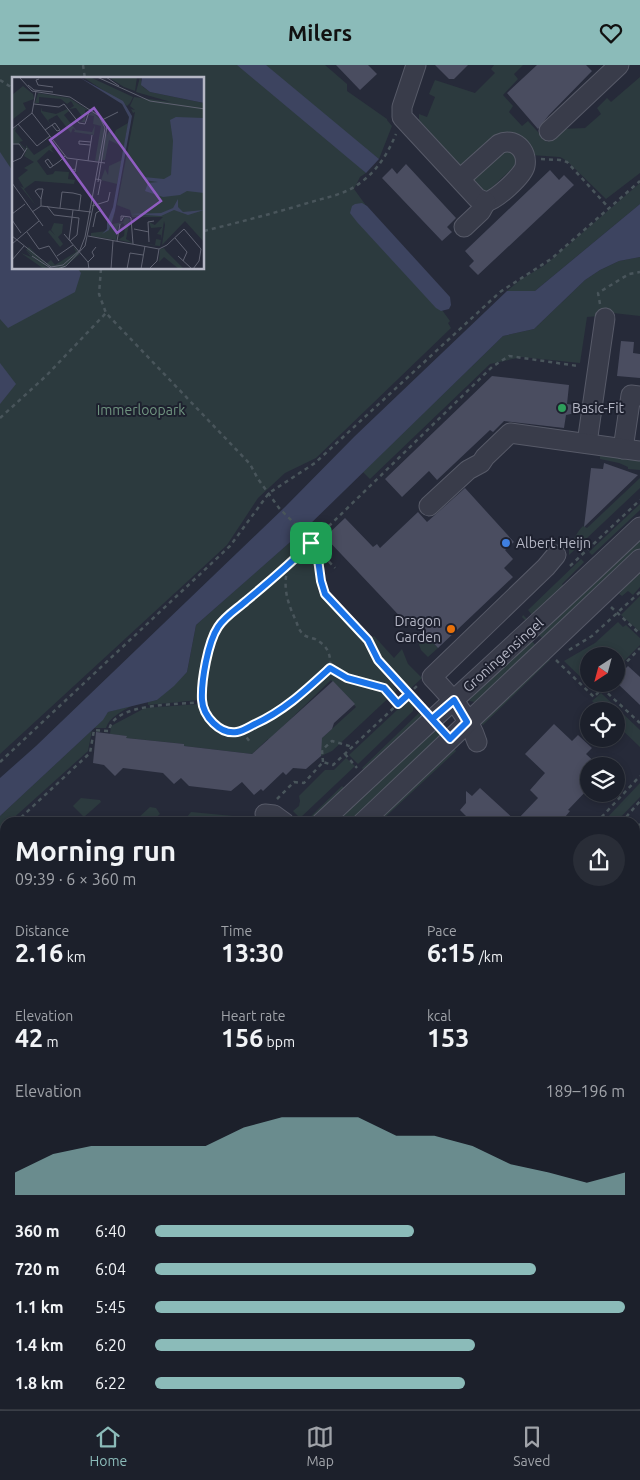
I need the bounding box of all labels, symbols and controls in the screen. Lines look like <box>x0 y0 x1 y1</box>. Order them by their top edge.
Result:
icon: menu <box>15 19 43 47</box>
icon: heart <box>597 19 625 47</box>
text: Milers <box>288 20 352 45</box>
inset map <box>12 77 205 270</box>
place label: Basic-Fit <box>572 400 625 416</box>
park label: Immerloopark <box>97 402 185 418</box>
marker: Basic-Fit <box>556 402 568 414</box>
pin <box>290 522 332 564</box>
icon: arrive <box>297 529 325 557</box>
place label: Albert Heijn <box>516 535 591 551</box>
marker: Albert Heijn <box>500 537 512 549</box>
place label: Dragon Garden <box>394 613 441 645</box>
street label: Groningensingel <box>459 614 547 695</box>
marker: Dragon Garden <box>445 623 457 635</box>
north arrow <box>580 647 625 693</box>
map controls <box>580 647 625 802</box>
button: locate <box>580 702 625 747</box>
button: layers <box>580 757 625 802</box>
button: share <box>573 834 625 886</box>
text: Morning run <box>15 835 176 866</box>
text: 09:39 · 6 × 360 m <box>15 870 136 888</box>
text: Distance <box>15 923 69 939</box>
text: Time <box>221 923 252 939</box>
text: Pace <box>427 923 457 939</box>
text: 2.16 <box>15 939 63 967</box>
text: 13:30 <box>221 939 284 967</box>
text: 6:15 <box>427 939 475 967</box>
text: km <box>63 949 86 965</box>
text: /km <box>475 949 503 965</box>
text: Elevation <box>15 1008 73 1024</box>
text: Heart rate <box>221 1008 285 1024</box>
text: kcal <box>427 1008 451 1024</box>
text: 42 <box>15 1024 43 1052</box>
text: 156 <box>221 1024 263 1052</box>
text: 153 <box>427 1024 469 1052</box>
text: m <box>43 1034 59 1050</box>
text: bpm <box>263 1034 295 1050</box>
text: Elevation <box>15 1082 82 1100</box>
text: 189–196 m <box>545 1082 625 1100</box>
text: 360 m <box>15 1222 60 1240</box>
text: 6:40 <box>95 1222 126 1240</box>
text: 720 m <box>15 1260 60 1278</box>
text: 6:04 <box>95 1260 126 1278</box>
text: 1.1 km <box>15 1298 64 1316</box>
text: 5:45 <box>95 1298 126 1316</box>
text: 1.4 km <box>15 1336 64 1354</box>
text: 6:20 <box>95 1336 126 1354</box>
text: 1.8 km <box>15 1374 64 1392</box>
text: 6:22 <box>95 1374 126 1392</box>
tab: Home <box>89 1423 127 1469</box>
tab: Map <box>306 1423 334 1469</box>
tab: Saved <box>513 1423 550 1469</box>

